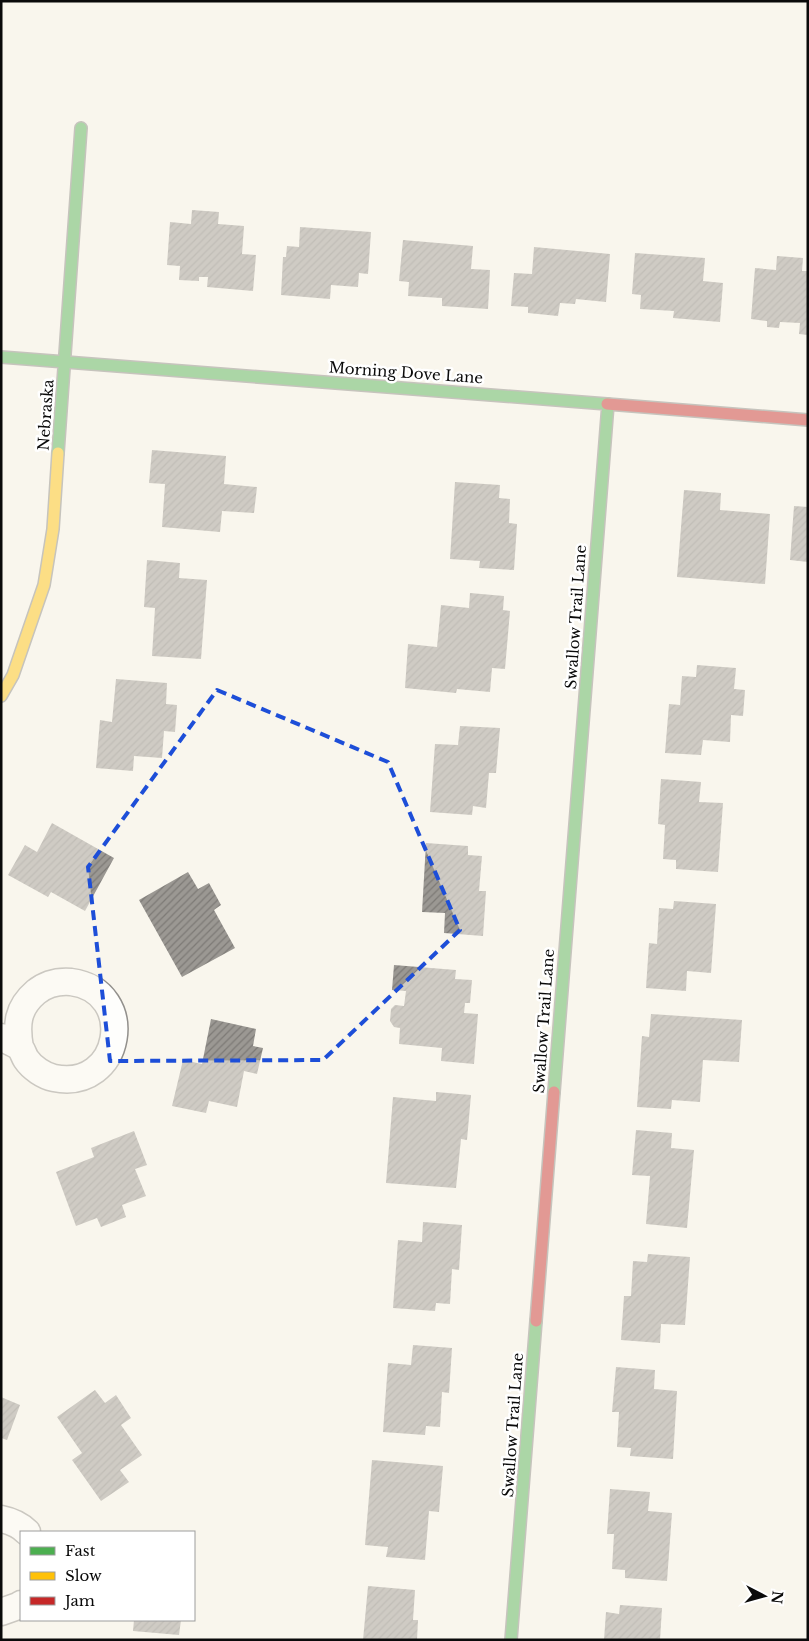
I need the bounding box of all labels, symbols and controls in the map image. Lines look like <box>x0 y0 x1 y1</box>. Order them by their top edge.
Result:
street label: Morning Dove Lane <box>328 358 484 387</box>
street label: Nebraska <box>34 378 58 451</box>
street label: Swallow Trail Lane <box>561 544 590 690</box>
street label: Swallow Trail Lane <box>529 948 558 1094</box>
street label: Swallow Trail Lane <box>498 1352 527 1498</box>
legend <box>20 1531 195 1621</box>
text: Fast <box>65 1541 96 1560</box>
text: Slow <box>65 1566 102 1585</box>
north arrow <box>739 1571 789 1621</box>
text: N <box>767 1590 787 1605</box>
text: Jam <box>63 1591 95 1610</box>

